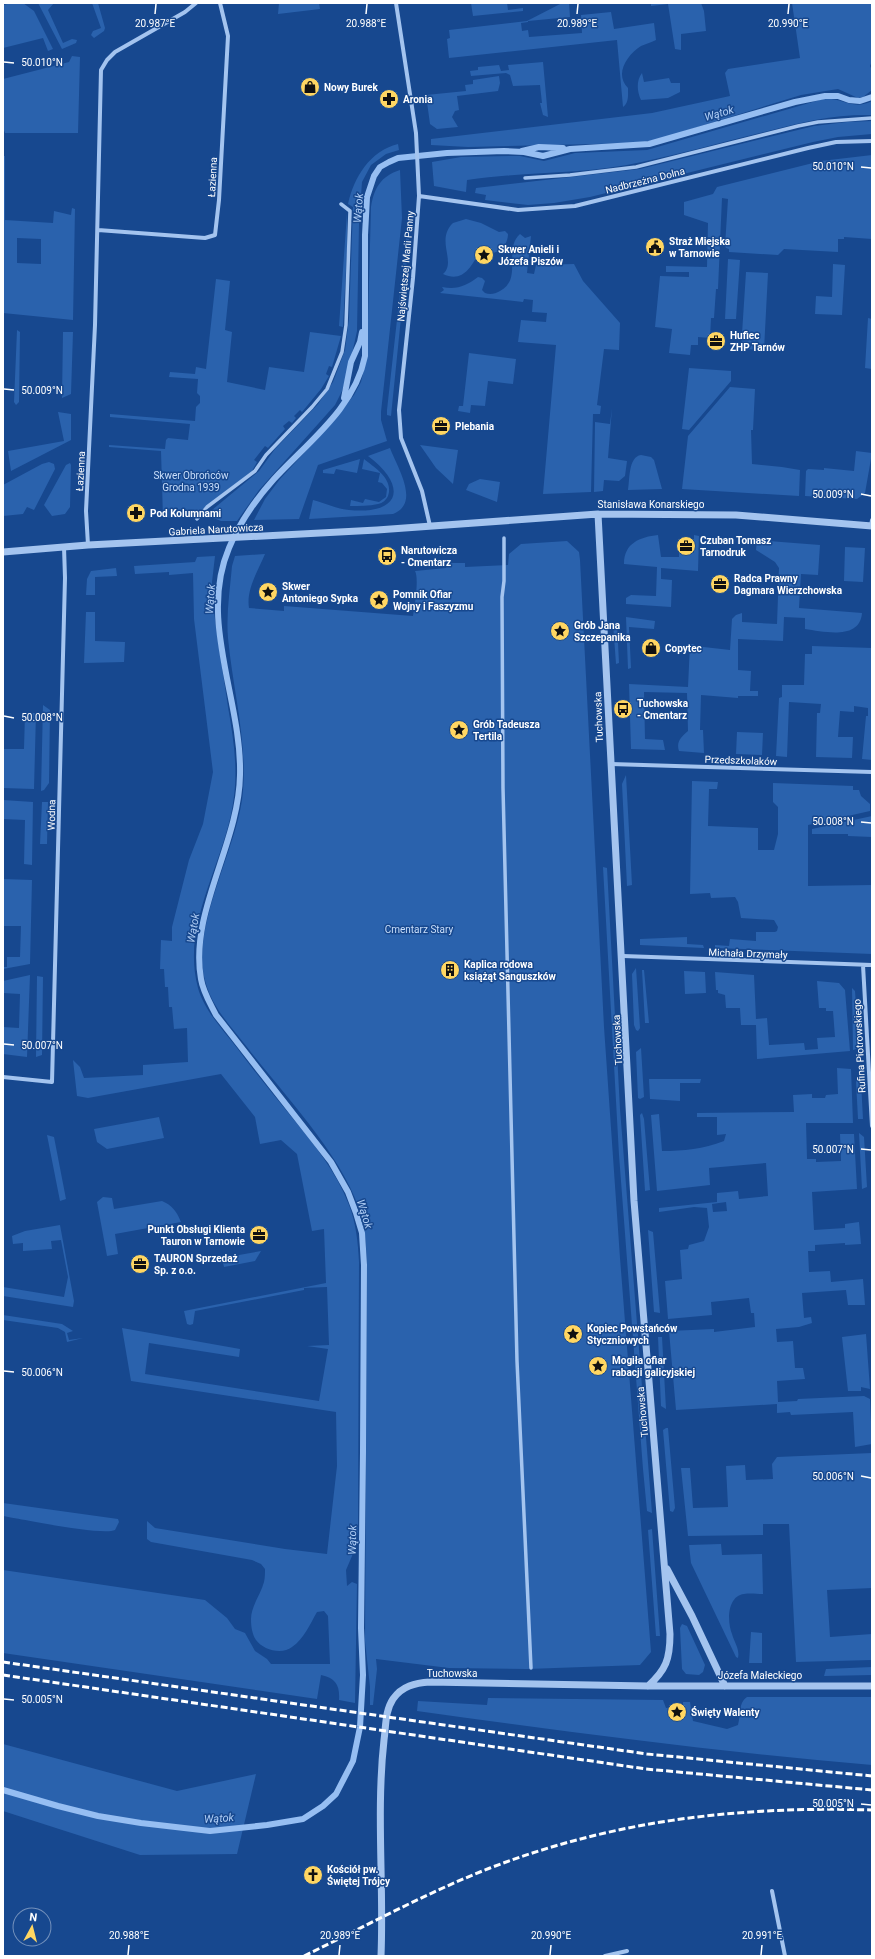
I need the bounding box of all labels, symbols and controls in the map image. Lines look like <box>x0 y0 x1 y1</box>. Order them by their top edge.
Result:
text: 20.987°E <box>135 18 175 29</box>
text: 20.988°E <box>346 18 386 29</box>
text: 20.989°E <box>557 18 597 29</box>
text: 20.990°E <box>768 18 808 29</box>
text: 50.010°N <box>21 57 63 68</box>
shop icon: Nowy Burek <box>299 76 321 98</box>
place label: Nowy Burek <box>324 82 379 93</box>
pharmacy icon: Aronia <box>378 88 400 110</box>
place label: Aronia <box>403 94 433 105</box>
water label: Wątok <box>703 103 736 124</box>
street label: Łazienna <box>206 157 219 197</box>
text: 50.010°N <box>812 161 854 172</box>
street label: Nadbrzeżna Dolna <box>604 165 686 196</box>
water label: Wątok <box>351 192 366 223</box>
street label: Najświętszej Marii Panny <box>395 210 416 322</box>
public building icon: Straż Miejska w Tarnowie <box>644 236 666 258</box>
place label: Straż Miejska w Tarnowie <box>669 236 731 259</box>
place icon: Skwer Anieli i Józefa Piszów <box>473 244 495 266</box>
place label: Skwer Anieli i Józefa Piszów <box>498 244 564 267</box>
office icon: Hufiec ZHP Tarnów <box>705 330 727 352</box>
place label: Hufiec ZHP Tarnów <box>730 330 786 353</box>
text: 50.009°N <box>21 385 63 396</box>
office icon: Plebania <box>430 415 452 437</box>
place label: Plebania <box>455 421 495 432</box>
street label: Łazienna <box>74 451 87 491</box>
park label: Skwer Obrońców Grodna 1939 <box>153 470 229 493</box>
text: 50.009°N <box>812 489 854 500</box>
street label: Stanisława Konarskiego <box>598 499 705 510</box>
pharmacy icon: Pod Kolumnami <box>125 502 147 524</box>
place label: Pod Kolumnami <box>150 508 222 519</box>
street label: Gabriela Narutowicza <box>168 522 264 537</box>
office icon: Czuban Tomasz Tarnodruk <box>675 535 697 557</box>
place label: Czuban Tomasz Tarnodruk <box>700 535 771 558</box>
bus stop icon: Narutowicza - Cmentarz <box>376 545 398 567</box>
place label: Narutowicza - Cmentarz <box>401 545 458 568</box>
office icon: Radca Prawny Dagmara Wierzchowska <box>709 573 731 595</box>
place label: Radca Prawny Dagmara Wierzchowska <box>734 573 843 596</box>
place icon: Skwer Antoniego Sypka <box>257 581 279 603</box>
place label: Skwer Antoniego Sypka <box>282 581 359 604</box>
water label: Wątok <box>203 583 218 614</box>
place icon: Pomnik Ofiar Wojny i Faszyzmu <box>368 589 390 611</box>
place label: Pomnik Ofiar Wojny i Faszyzmu <box>393 589 474 612</box>
place icon: Grób Jana Szczepanika <box>549 620 571 642</box>
place label: Grób Jana Szczepanika <box>574 620 631 643</box>
shop icon: Copytec <box>640 637 662 659</box>
place label: Copytec <box>665 643 702 654</box>
street label: Tuchowska <box>592 691 605 742</box>
bus stop icon: Tuchowska - Cmentarz <box>612 698 634 720</box>
place label: Tuchowska - Cmentarz <box>637 698 689 721</box>
text: 50.008°N <box>21 712 63 723</box>
place icon: Grób Tadeusza Tertila <box>448 719 470 741</box>
place label: Grób Tadeusza Tertila <box>473 719 540 742</box>
street label: Przedszkolaków <box>705 754 778 767</box>
street label: Wodna <box>46 799 57 831</box>
text: 50.008°N <box>812 816 854 827</box>
water label: Wątok <box>184 912 203 944</box>
park label: Cmentarz Stary <box>385 924 454 935</box>
street label: Michała Drzymały <box>708 947 788 960</box>
building icon: Kaplica rodowa książąt Sanguszków <box>439 959 461 981</box>
place label: Kaplica rodowa książąt Sanguszków <box>464 959 556 982</box>
street label: Rufina Piotrowskiego <box>852 998 867 1093</box>
street label: Tuchowska <box>611 1014 624 1066</box>
text: 50.007°N <box>21 1040 63 1051</box>
text: 50.007°N <box>812 1144 854 1155</box>
water label: Wątok <box>354 1198 375 1231</box>
place label: Punkt Obsługi Klienta Tauron w Tarnowie <box>148 1224 246 1247</box>
office icon: Punkt Obsługi Klienta Tauron w Tarnowie <box>248 1224 270 1246</box>
office icon: TAURON Sprzedaż Sp. z o.o. <box>129 1253 151 1275</box>
place label: TAURON Sprzedaż Sp. z o.o. <box>154 1253 238 1276</box>
place icon: Kopiec Powstańców Styczniowych <box>562 1323 584 1345</box>
place label: Kopiec Powstańców Styczniowych <box>587 1323 678 1346</box>
place icon: Mogiła ofiar rabacji galicyjskiej <box>587 1355 609 1377</box>
place label: Mogiła ofiar rabacji galicyjskiej <box>612 1355 696 1378</box>
text: 50.006°N <box>21 1367 63 1378</box>
street label: Tuchowska <box>635 1386 650 1438</box>
text: 50.006°N <box>812 1471 854 1482</box>
water label: Wątok <box>346 1524 359 1555</box>
street label: Tuchowska <box>427 1668 477 1679</box>
street label: Józefa Małeckiego <box>718 1670 802 1681</box>
text: 50.005°N <box>21 1694 63 1705</box>
place icon: Święty Walenty <box>666 1701 688 1723</box>
place label: Święty Walenty <box>691 1706 760 1718</box>
text: 50.005°N <box>812 1798 854 1809</box>
water label: Wątok <box>204 1811 235 1826</box>
church icon: Kościół pw. Świętej Trójcy <box>302 1864 324 1886</box>
place label: Kościół pw. Świętej Trójcy <box>327 1864 391 1887</box>
north arrow <box>12 1907 52 1947</box>
text: N <box>29 1911 38 1925</box>
text: 20.988°E <box>109 1930 149 1941</box>
text: 20.989°E <box>320 1930 360 1941</box>
text: 20.990°E <box>531 1930 571 1941</box>
text: 20.991°E <box>742 1930 782 1941</box>

